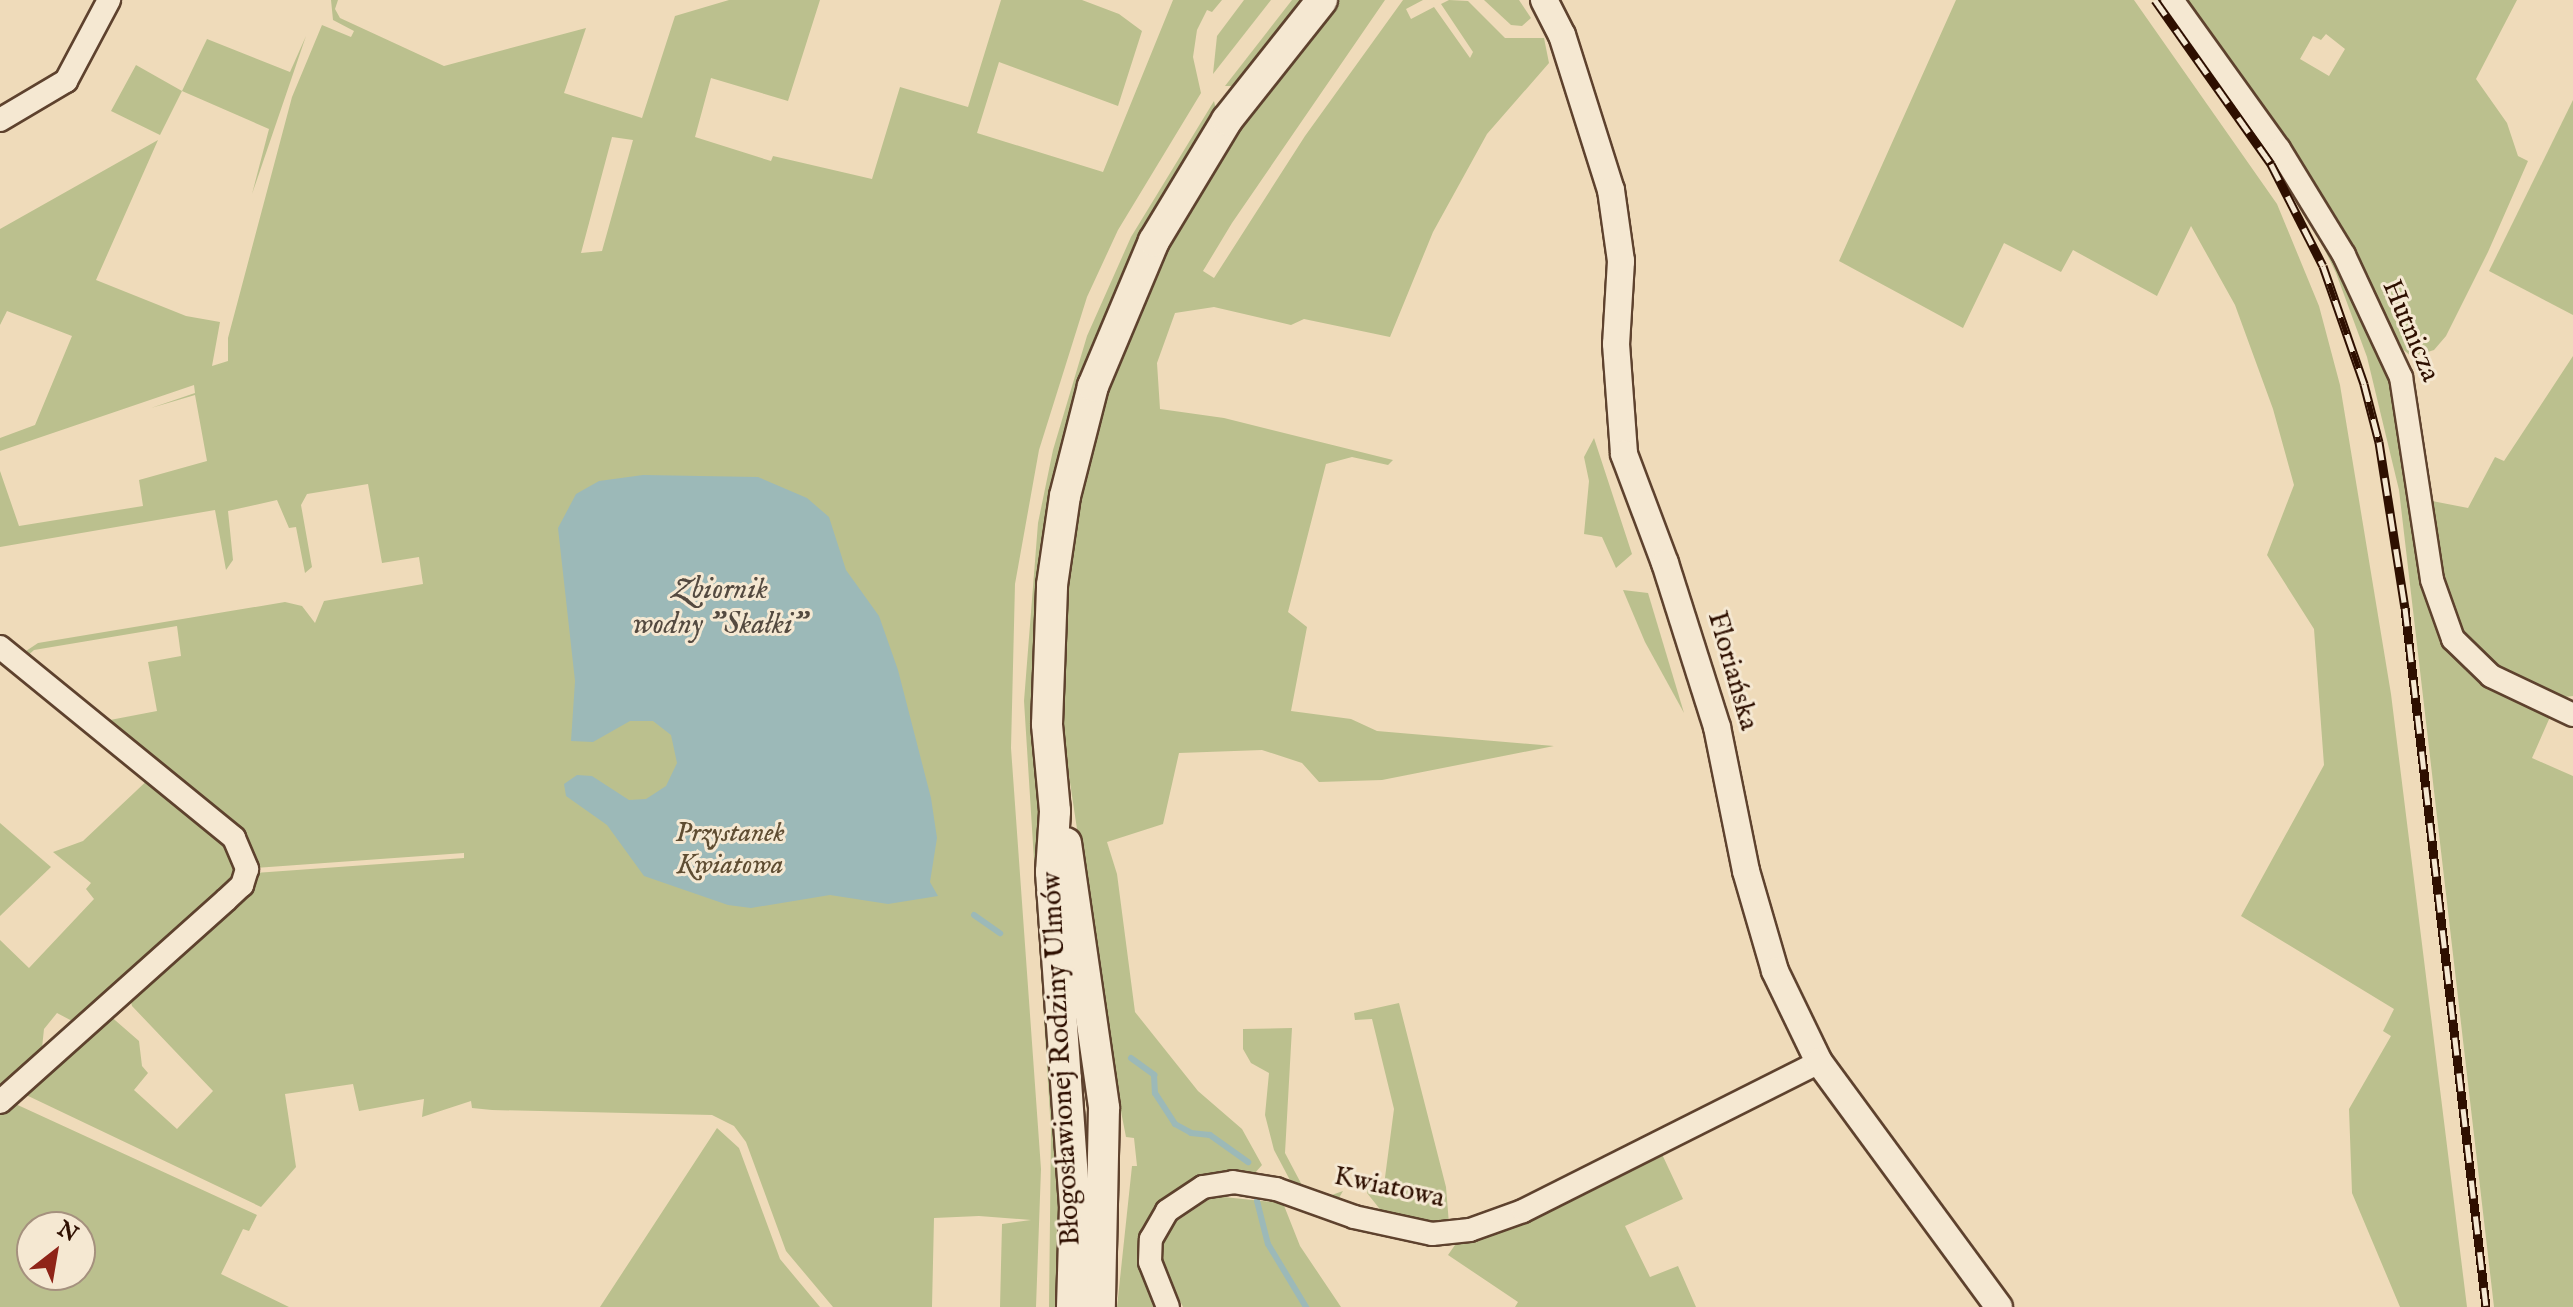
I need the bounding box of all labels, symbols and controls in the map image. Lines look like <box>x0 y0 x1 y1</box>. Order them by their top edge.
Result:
street label: Hutnicza <box>2374 275 2446 387</box>
water label: Zbiornik wodny "Skałki" <box>633 572 807 642</box>
street label: Floriańska <box>1699 608 1765 734</box>
park label: Przystanek Kwiatowa <box>675 817 785 883</box>
street label: Błogosławionej Rodziny Ulmów <box>1035 871 1089 1247</box>
street label: Kwiatowa <box>1331 1160 1447 1216</box>
north arrow <box>16 1211 96 1291</box>
text: N <box>52 1215 83 1249</box>

